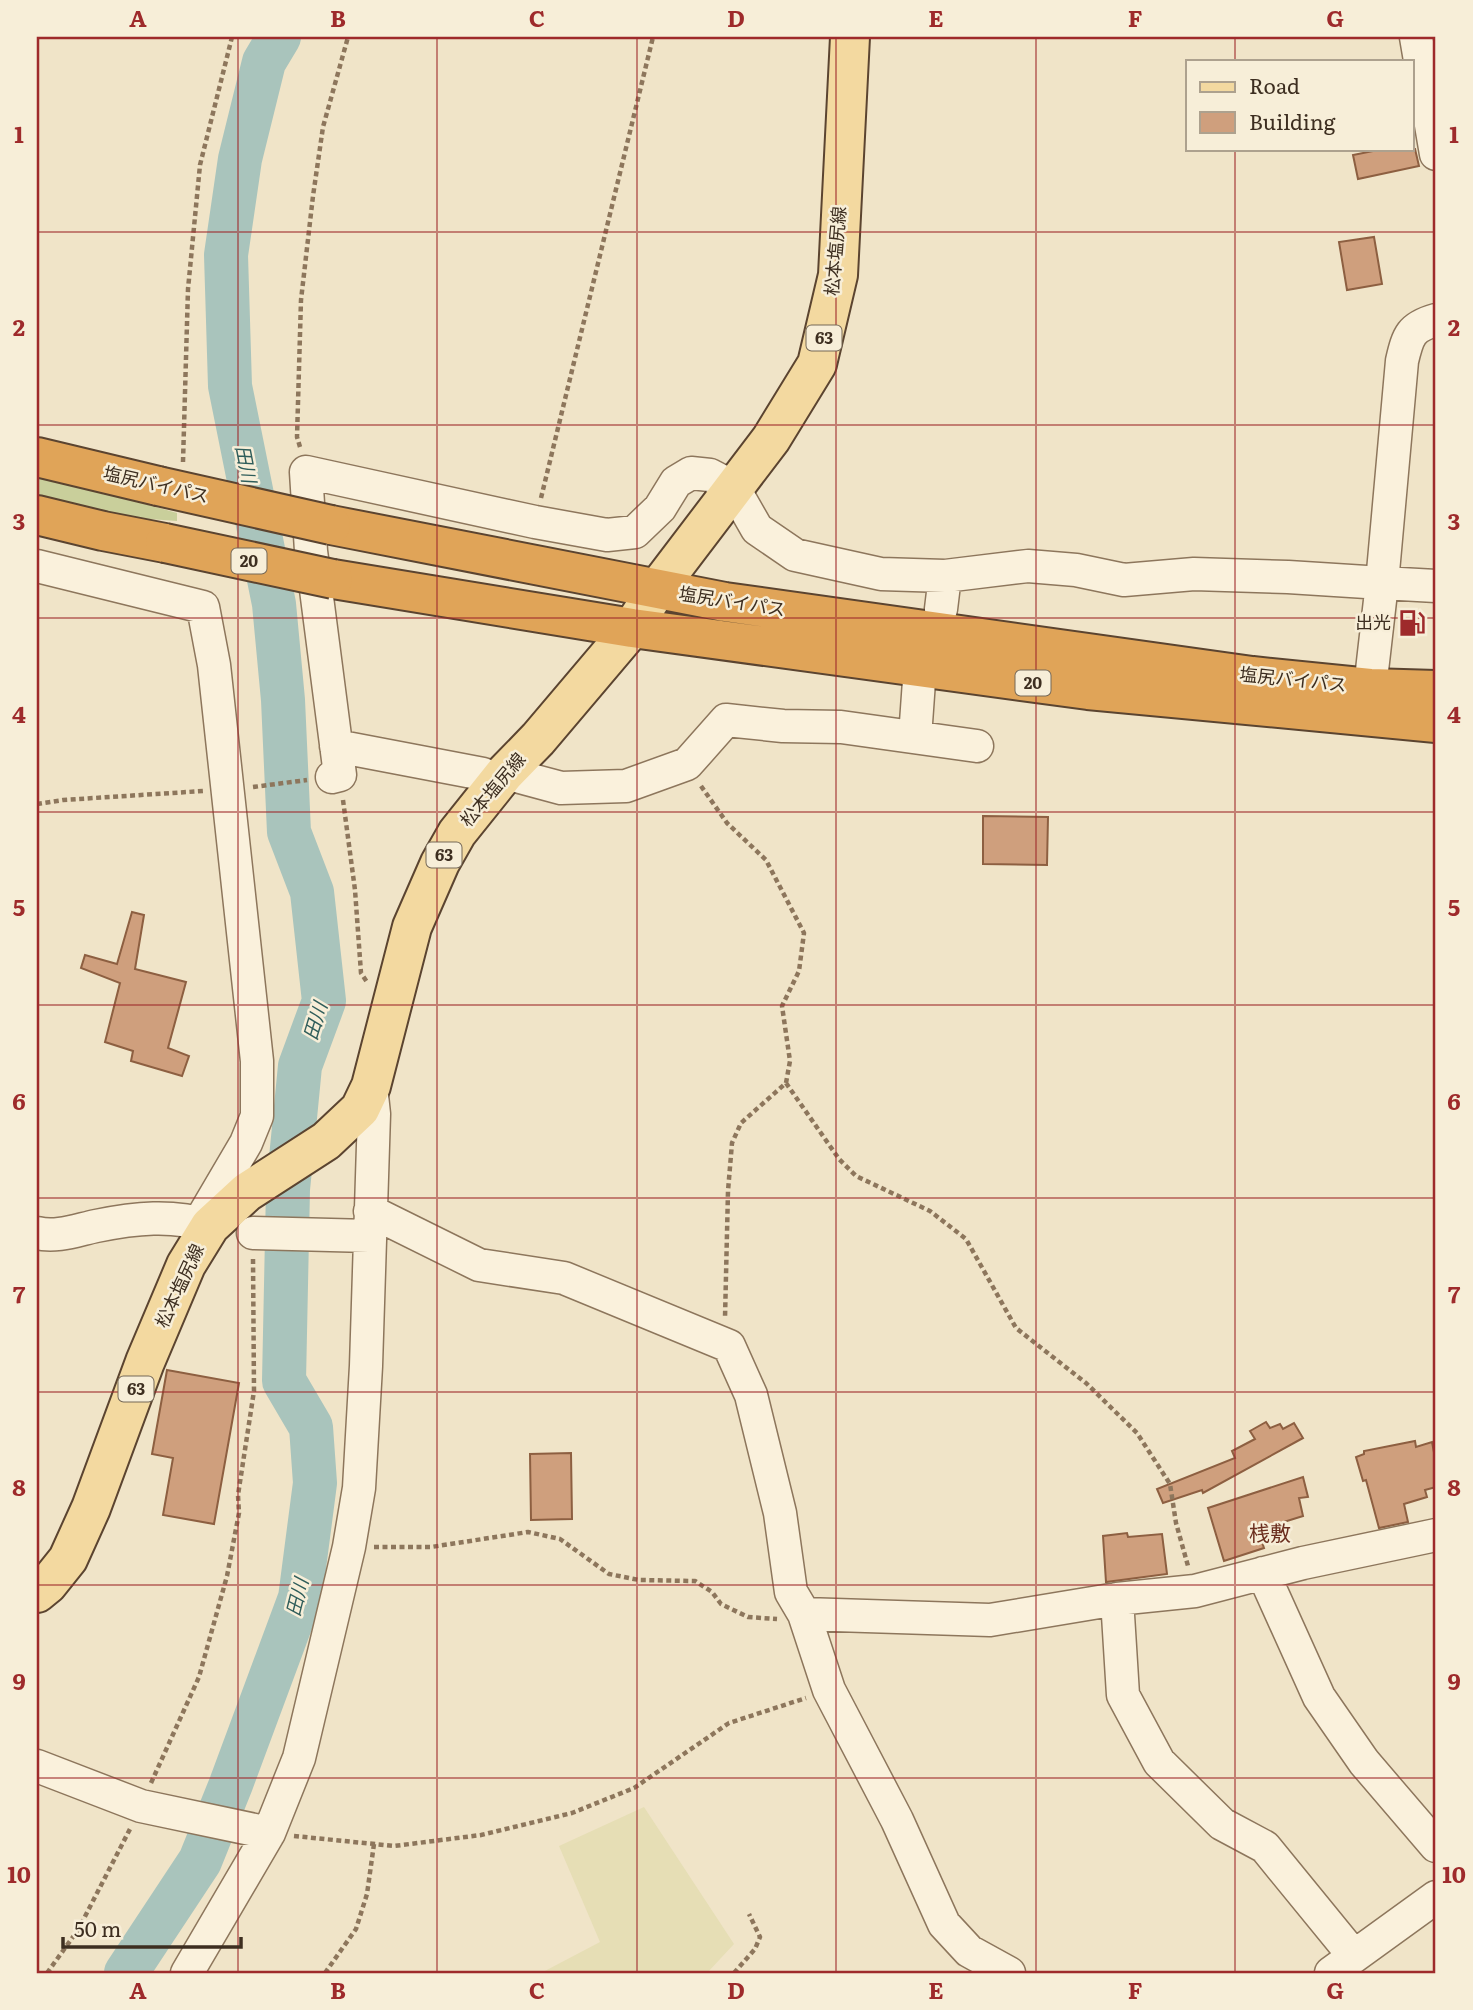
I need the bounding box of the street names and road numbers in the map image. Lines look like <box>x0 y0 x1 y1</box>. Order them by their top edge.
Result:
street label: 松本塩尻線 <box>817 205 852 297</box>
road number: 63 <box>806 326 842 350</box>
street label: 塩尻バイパス <box>101 458 212 509</box>
road number: 20 <box>232 548 266 574</box>
street label: 塩尻バイパス <box>677 579 788 622</box>
street label: 塩尻バイパス <box>1238 659 1348 698</box>
road number: 20 <box>1016 670 1050 696</box>
street label: 松本塩尻線 <box>453 746 531 832</box>
road number: 63 <box>426 842 462 868</box>
street label: 松本塩尻線 <box>147 1239 210 1332</box>
road number: 63 <box>118 1376 154 1401</box>

